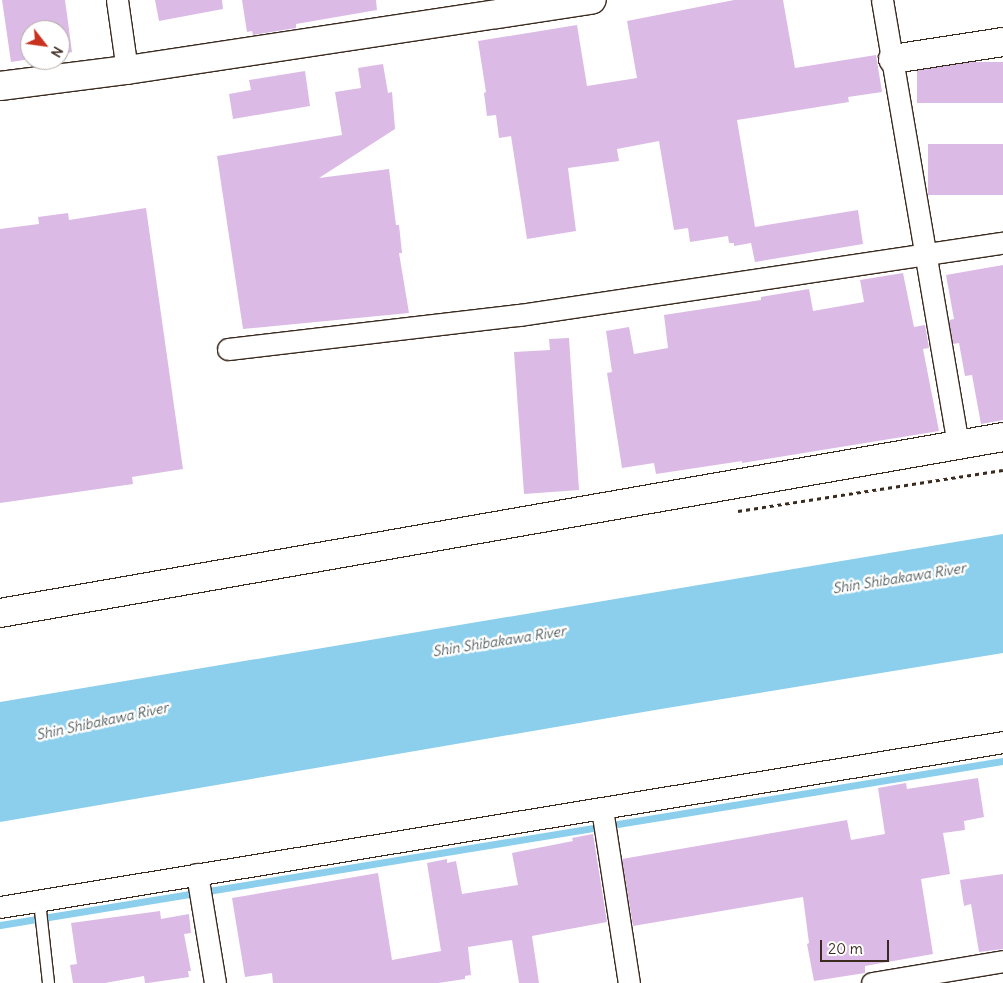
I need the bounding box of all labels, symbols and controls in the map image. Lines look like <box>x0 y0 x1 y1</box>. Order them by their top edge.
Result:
north arrow <box>20 20 70 70</box>
text: N <box>47 43 67 61</box>
water label: Shin Shibakawa River <box>831 559 967 597</box>
water label: Shin Shibakawa River <box>431 622 567 660</box>
water label: Shin Shibakawa River <box>34 699 170 743</box>
scale bar <box>823 930 892 962</box>
text: 20 m <box>828 939 863 958</box>

